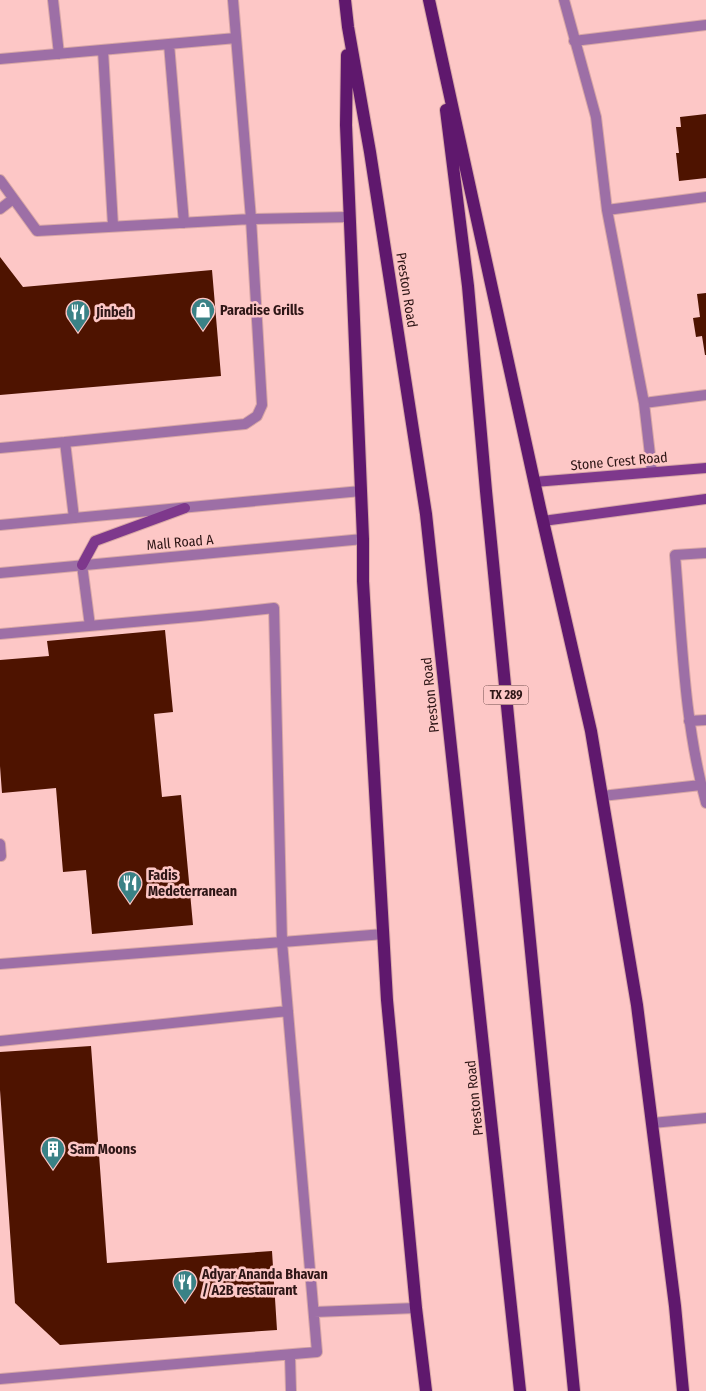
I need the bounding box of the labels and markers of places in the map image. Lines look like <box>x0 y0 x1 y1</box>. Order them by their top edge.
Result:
shop icon: Paradise Grills <box>190 297 216 331</box>
restaurant icon: Jinbeh <box>65 299 91 333</box>
place label: Paradise Grills <box>220 302 304 319</box>
place label: Jinbeh <box>95 304 133 321</box>
place label: Fadis Medeterranean <box>148 867 237 900</box>
restaurant icon: Fadis Medeterranean <box>117 870 143 904</box>
building icon: Sam Moons <box>40 1136 66 1170</box>
place label: Sam Moons <box>70 1141 136 1158</box>
place label: Adyar Ananda Bhavan / A2B restaurant <box>201 1266 328 1299</box>
restaurant icon: Adyar Ananda Bhavan / A2B restaurant <box>172 1269 198 1303</box>

